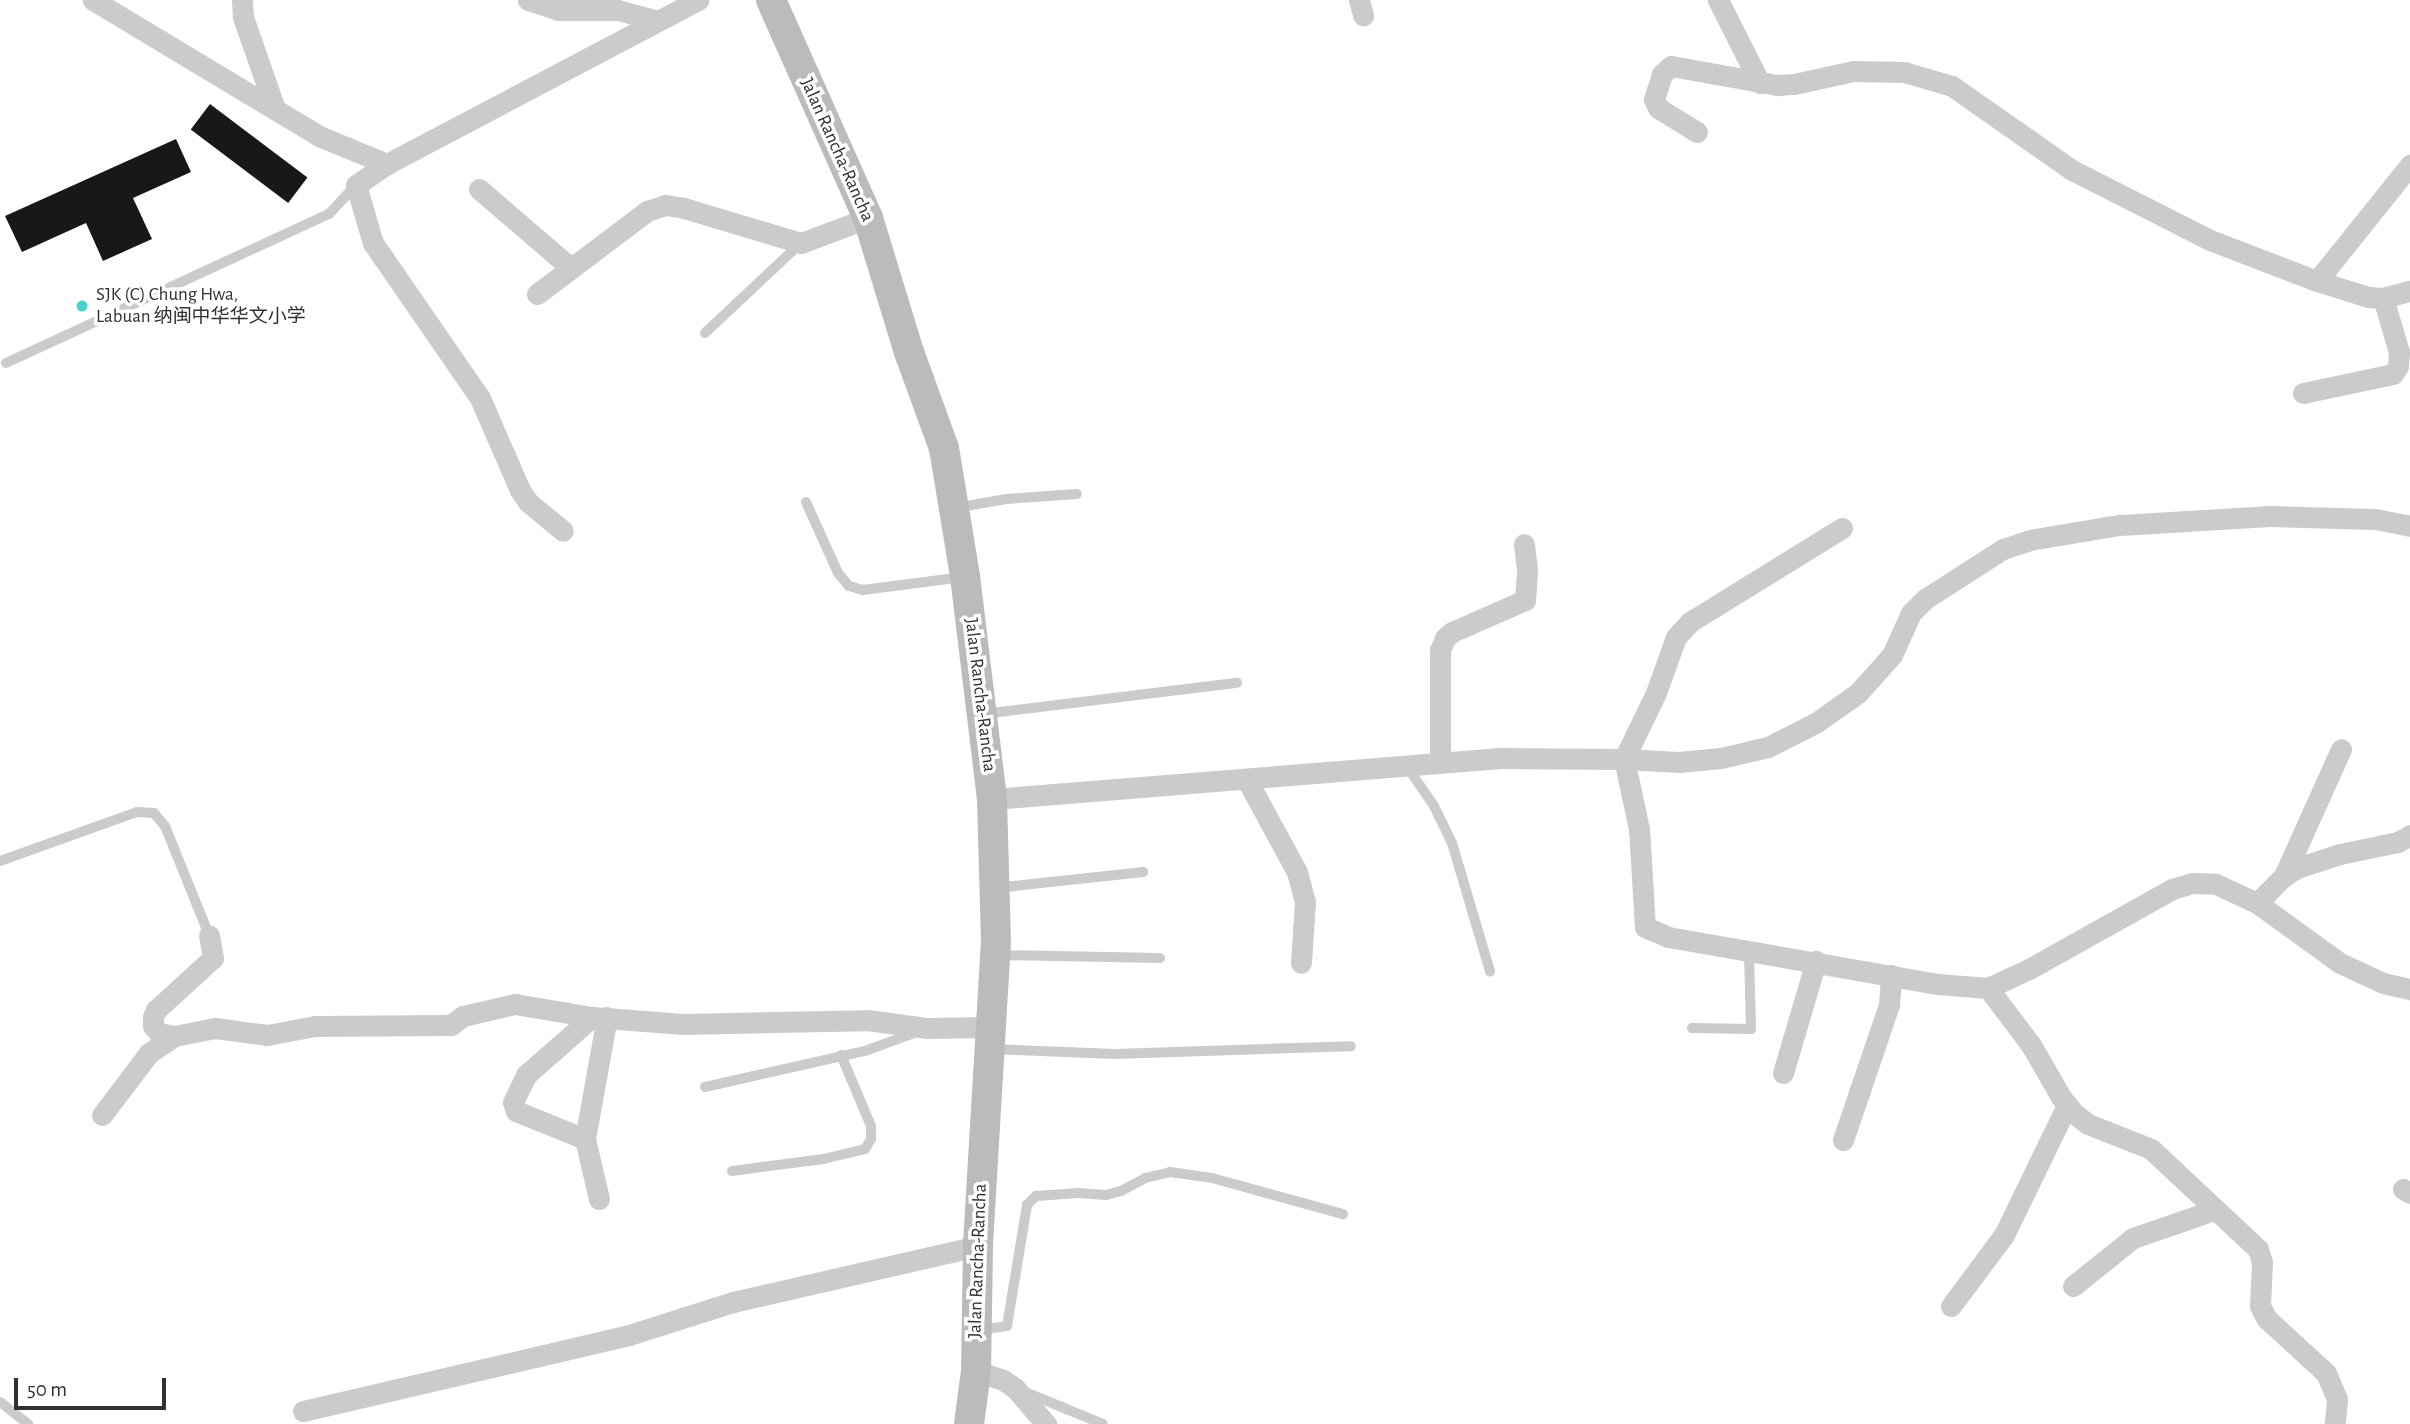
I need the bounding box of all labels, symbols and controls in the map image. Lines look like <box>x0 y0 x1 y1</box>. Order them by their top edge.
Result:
street label: Jalan Rancha-Rancha <box>795 75 879 225</box>
place label: SJK (C) Chung Hwa, Labuan 纳闽中华华文小学 <box>96 284 306 328</box>
marker: SJK (C) Chung Hwa, Labuan 纳闽中华华文小学 <box>74 298 90 314</box>
street label: Jalan Rancha-Rancha <box>959 617 1001 773</box>
street label: Jalan Rancha-Rancha <box>964 1183 992 1339</box>
scale bar <box>18 1364 170 1408</box>
text: 50 m <box>27 1379 67 1400</box>

